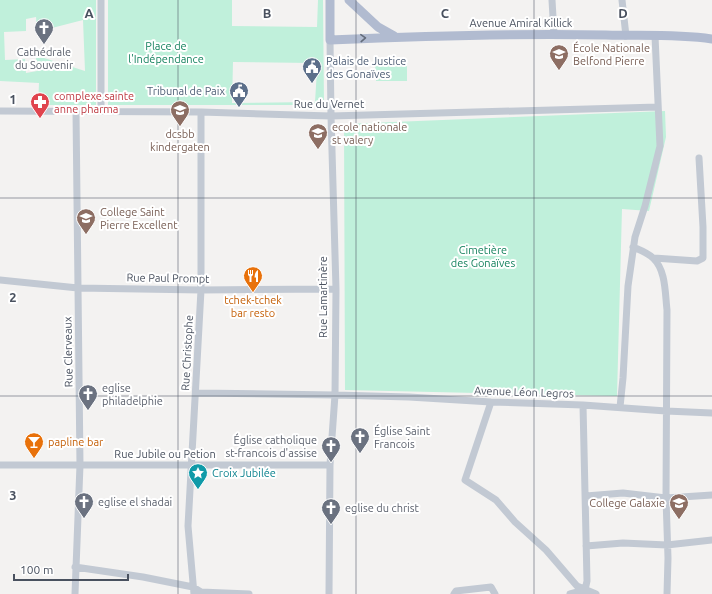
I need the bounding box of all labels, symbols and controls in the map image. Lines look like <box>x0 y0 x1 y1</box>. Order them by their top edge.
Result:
text: A <box>84 6 94 20</box>
text: B <box>263 6 272 20</box>
text: C <box>441 6 450 20</box>
text: D <box>618 6 628 20</box>
church icon: Cathédrale du Souvenir <box>33 17 55 45</box>
street label: Avenue Amiral Killick <box>470 17 573 29</box>
one-way arrow <box>360 34 366 43</box>
park label: Place de l'Indépendance <box>128 40 204 65</box>
place label: École Nationale Belfond Pierre <box>573 41 650 67</box>
school or university icon: École Nationale Belfond Pierre <box>548 43 570 71</box>
place label: Cathédrale du Souvenir <box>15 46 74 71</box>
place label: Palais de Justice des Gonaïves <box>326 55 406 80</box>
public building icon: Palais de Justice des Gonaïves <box>301 56 323 84</box>
public building icon: Tribunal de Paix <box>228 80 250 108</box>
place label: Tribunal de Paix <box>147 85 225 97</box>
place label: complexe sainte anne pharma <box>54 90 134 115</box>
pharmacy icon: complexe sainte anne pharma <box>29 91 51 119</box>
text: 1 <box>9 92 17 106</box>
street label: Rue du Vernet <box>294 98 365 110</box>
school or university icon: dcsbb kindergaten <box>169 99 191 127</box>
place label: ecole nationale st valery <box>332 121 407 146</box>
school or university icon: ecole nationale st valery <box>307 122 329 150</box>
place label: dcsbb kindergaten <box>150 128 210 153</box>
place label: College Saint Pierre Excellent <box>100 206 178 231</box>
school or university icon: College Saint Pierre Excellent <box>75 207 97 235</box>
park label: Cimetière des Gonaïves <box>451 244 515 269</box>
street label: Rue Lamartinère <box>317 256 329 338</box>
restaurant icon: tchek-tchek bar resto <box>242 265 264 293</box>
street label: Rue Paul Prompt <box>126 271 210 285</box>
text: 2 <box>9 290 17 304</box>
place label: tchek-tchek bar resto <box>224 294 282 319</box>
street label: Rue Christophe <box>179 315 195 391</box>
street label: Rue Clerveaux <box>61 316 75 387</box>
place label: eglise philadelphie <box>102 382 163 407</box>
church icon: eglise philadelphie <box>77 383 99 411</box>
street label: Avenue Léon Legros <box>474 384 574 400</box>
place label: Église Saint Francois <box>374 424 431 450</box>
church icon: Église Saint Francois <box>349 426 371 454</box>
bar icon: papline bar <box>23 431 45 459</box>
place label: Église catholique st-francois d'assise <box>225 433 317 459</box>
church icon: Église catholique st-francois d'assise <box>320 435 342 463</box>
place label: papline bar <box>48 436 104 448</box>
street label: Rue Jubile ou Petion <box>114 448 216 460</box>
place icon: Croix Jubilée <box>187 462 209 490</box>
place label: Croix Jubilée <box>212 467 276 479</box>
text: 3 <box>9 488 17 502</box>
church icon: eglise el shadai <box>73 491 95 519</box>
school or university icon: College Galaxie <box>668 492 690 520</box>
place label: eglise el shadai <box>98 496 172 508</box>
church icon: eglise du christ <box>320 497 342 525</box>
place label: College Galaxie <box>589 497 665 509</box>
place label: eglise du christ <box>345 502 420 514</box>
scale bar <box>14 556 128 582</box>
text: 100 m <box>20 563 53 576</box>

